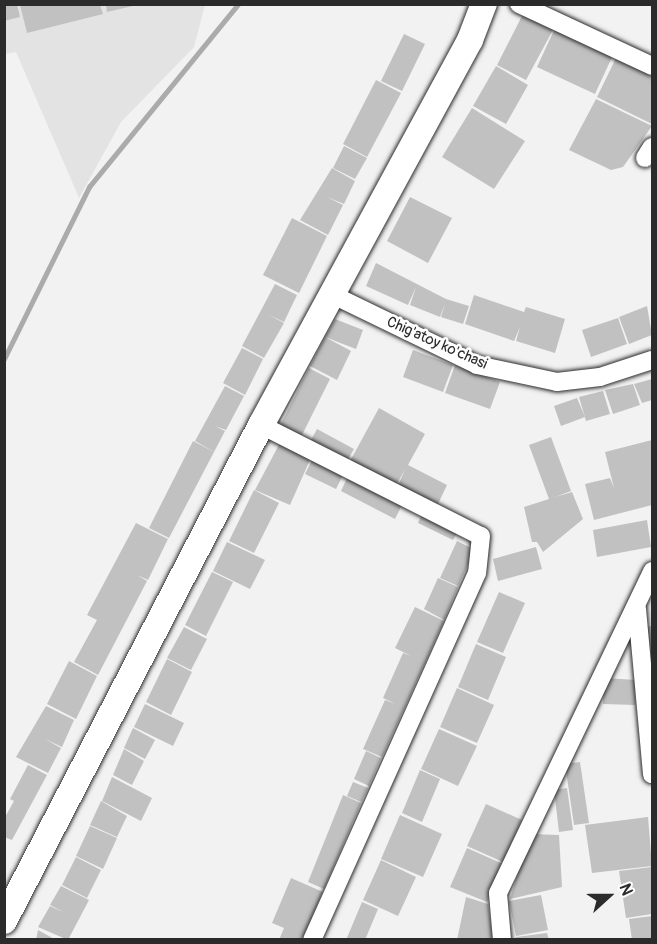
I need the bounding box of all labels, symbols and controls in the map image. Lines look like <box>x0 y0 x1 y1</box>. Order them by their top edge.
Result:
street label: Chig'atoy ko'chasi <box>384 313 490 373</box>
north arrow <box>579 866 639 926</box>
text: N <box>615 881 637 898</box>

